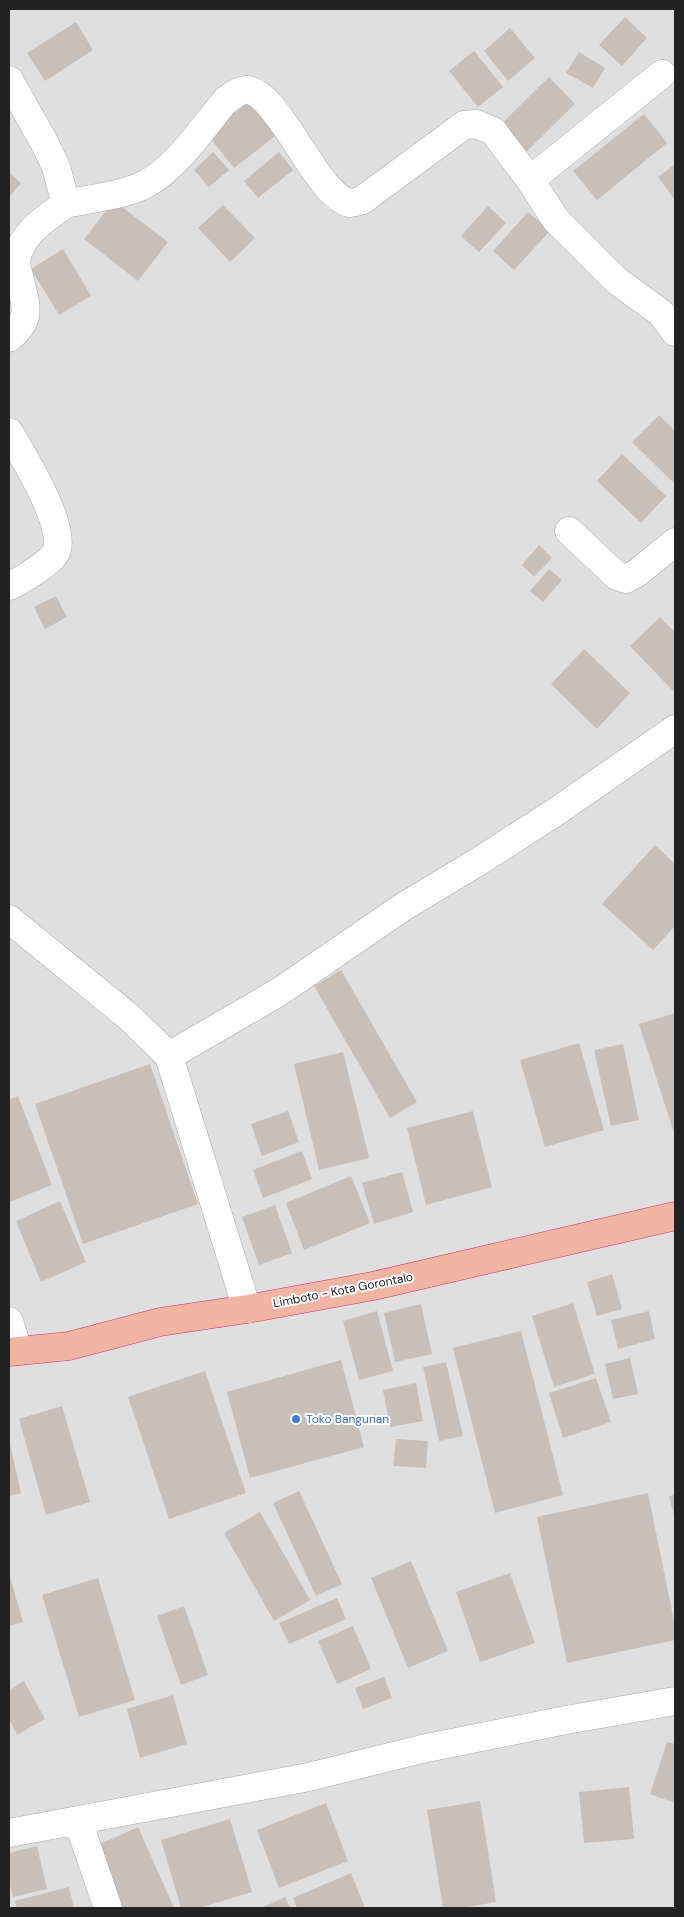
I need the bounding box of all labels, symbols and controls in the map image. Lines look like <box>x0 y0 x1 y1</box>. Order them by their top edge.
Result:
street label: Limboto - Kota Gorontalo <box>272 1269 414 1311</box>
place label: Toko Bangunan <box>306 1411 389 1427</box>
marker: Toko Bangunan <box>290 1413 302 1425</box>

